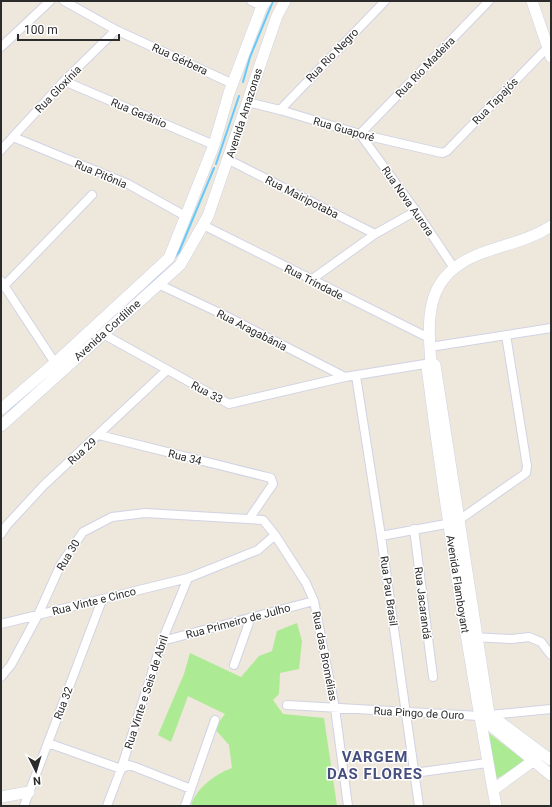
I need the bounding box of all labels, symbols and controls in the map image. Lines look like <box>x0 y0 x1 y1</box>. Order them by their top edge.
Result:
scale bar <box>18 16 119 42</box>
text: 100 m <box>24 23 58 37</box>
street label: Rua Rio Negro <box>303 26 361 85</box>
street label: Rua Rio Madeira <box>393 34 458 101</box>
street label: Rua Gérbera <box>150 41 210 78</box>
street label: Rua Gloxínia <box>33 63 84 116</box>
street label: Avenida Amazonas <box>224 66 265 160</box>
street label: Rua Tapajós <box>470 75 521 127</box>
street label: Rua Gerânio <box>109 96 169 131</box>
street label: Rua Guaporé <box>312 115 376 144</box>
street label: Rua Pitônia <box>73 158 129 191</box>
street label: Rua Nova Aurora <box>379 164 436 239</box>
street label: Rua Mairipotaba <box>263 173 341 221</box>
street label: Rua Trindade <box>282 262 345 303</box>
street label: Avenida Cordiline <box>71 297 143 364</box>
street label: Rua Aragabânia <box>214 307 289 354</box>
street label: Rua 33 <box>189 379 225 406</box>
street label: Rua 29 <box>65 435 99 468</box>
street label: Rua 34 <box>167 447 203 468</box>
street label: Avenida Flamboyant <box>443 534 472 634</box>
street label: Rua 30 <box>54 537 83 573</box>
street label: Rua Pau Brasil <box>377 555 400 627</box>
street label: Rua Jacarandá <box>412 566 433 640</box>
street label: Rua Vinte e Cinco <box>51 585 137 618</box>
street label: Rua Primeiro de Julho <box>184 601 292 642</box>
street label: Rua das Bromélias <box>309 610 340 703</box>
street label: Rua Vinte e Seis de Abril <box>122 634 171 751</box>
street label: Rua 32 <box>51 685 76 721</box>
street label: Rua Pingo de Ouro <box>373 705 465 722</box>
district label: VARGEM DAS FLORES <box>327 748 423 783</box>
north arrow <box>16 751 56 791</box>
text: N <box>32 774 41 787</box>

